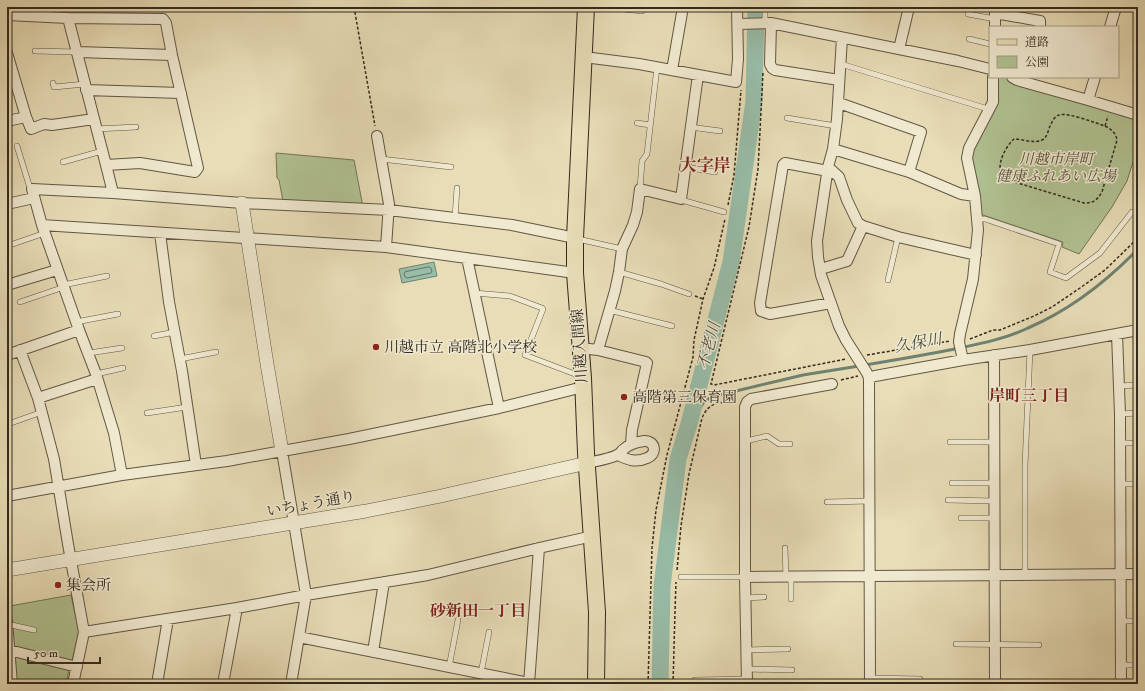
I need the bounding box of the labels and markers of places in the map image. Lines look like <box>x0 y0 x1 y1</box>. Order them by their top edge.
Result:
place label: 川越市立 高階北小学校 <box>384 338 537 357</box>
marker: 川越市立 高階北小学校 <box>371 342 381 352</box>
place label: 高階第三保育園 <box>632 388 737 407</box>
marker: 高階第三保育園 <box>619 392 629 402</box>
place label: 集会所 <box>66 576 111 595</box>
marker: 集会所 <box>53 580 63 590</box>

